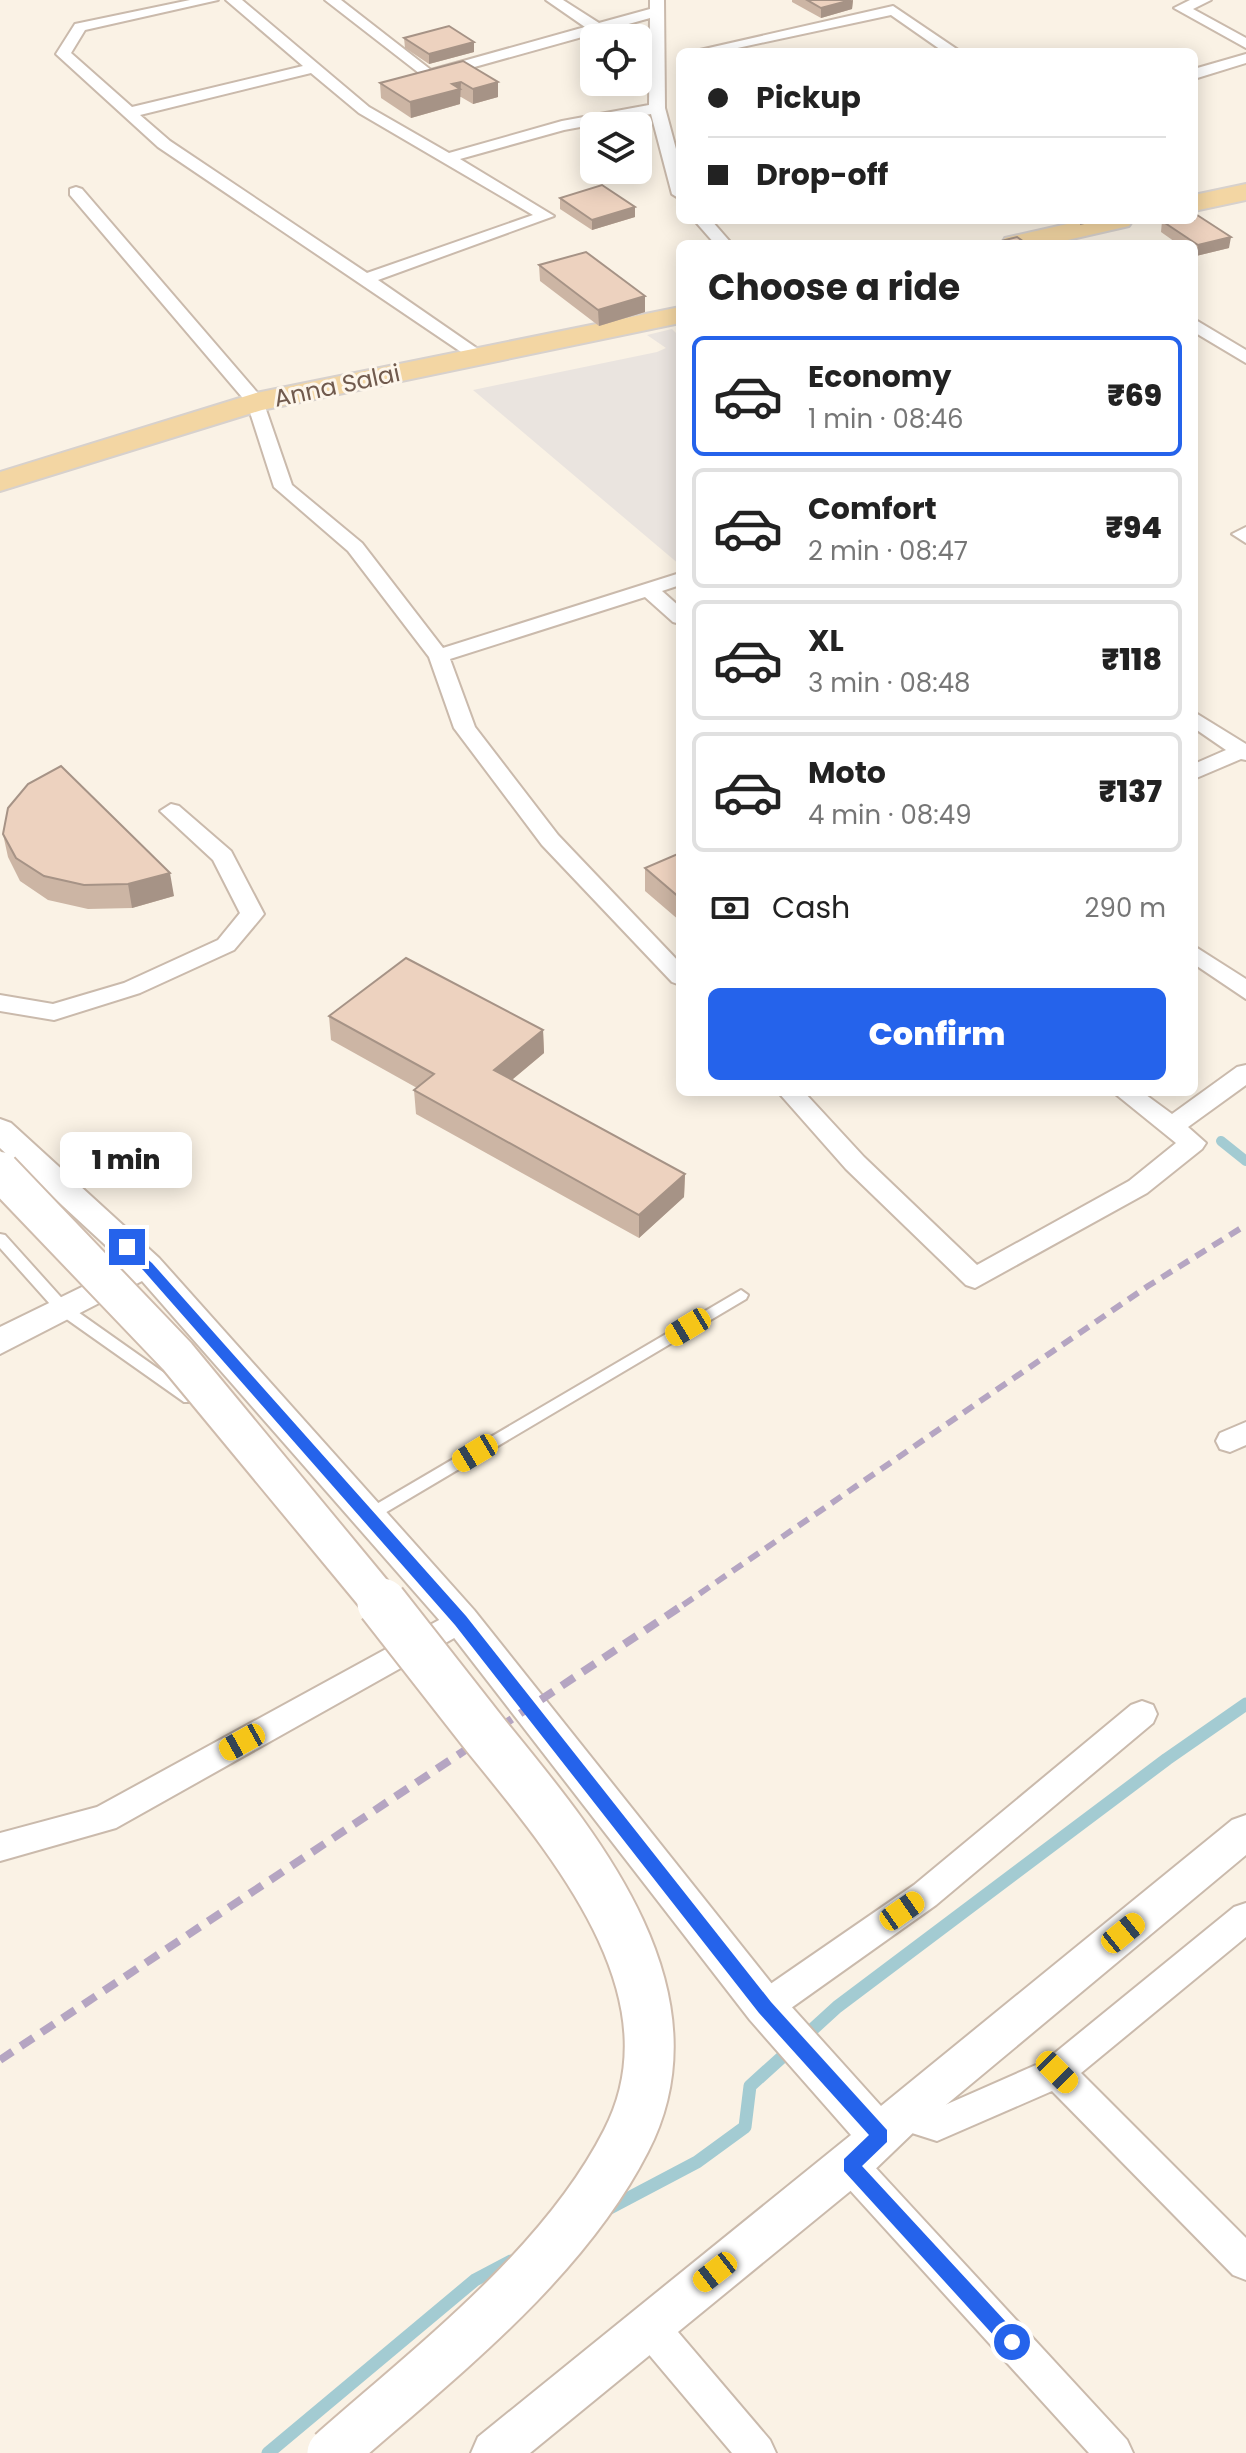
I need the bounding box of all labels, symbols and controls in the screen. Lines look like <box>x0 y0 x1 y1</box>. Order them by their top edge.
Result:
map controls <box>580 24 652 184</box>
button: locate <box>580 24 652 96</box>
text: Pickup <box>756 76 861 119</box>
button: layers <box>580 112 652 184</box>
text: Drop-off <box>756 153 888 196</box>
text: Choose a ride <box>708 262 960 313</box>
text: Economy <box>808 355 952 398</box>
street label: Anna Salai <box>271 356 403 415</box>
icon: car <box>712 360 784 432</box>
text: ₹69 <box>1107 374 1162 417</box>
text: 1 min · 08:46 <box>808 401 964 437</box>
text: Comfort <box>808 487 937 530</box>
icon: car <box>712 492 784 564</box>
text: ₹94 <box>1105 506 1162 549</box>
text: 2 min · 08:47 <box>808 533 968 569</box>
text: XL <box>808 619 844 662</box>
icon: car <box>712 624 784 696</box>
text: ₹118 <box>1102 638 1162 681</box>
text: 3 min · 08:48 <box>808 665 971 701</box>
text: Moto <box>808 751 886 794</box>
icon: car <box>712 756 784 828</box>
text: ₹137 <box>1099 770 1162 813</box>
text: 4 min · 08:49 <box>808 797 972 833</box>
icon: cash <box>708 886 752 930</box>
text: Cash <box>772 886 850 929</box>
text: 290 m <box>1085 890 1166 926</box>
button: Confirm <box>708 988 1166 1080</box>
callout: 1 min <box>61 1131 193 1187</box>
text: 1 min <box>92 1142 160 1178</box>
route end <box>109 1229 145 1265</box>
car <box>661 1304 715 1350</box>
car <box>448 1430 502 1476</box>
car <box>215 1720 269 1764</box>
car <box>875 1887 929 1935</box>
car <box>1097 1909 1149 1957</box>
car <box>1032 2047 1082 2097</box>
car <box>689 2248 741 2296</box>
route start <box>994 2324 1030 2360</box>

